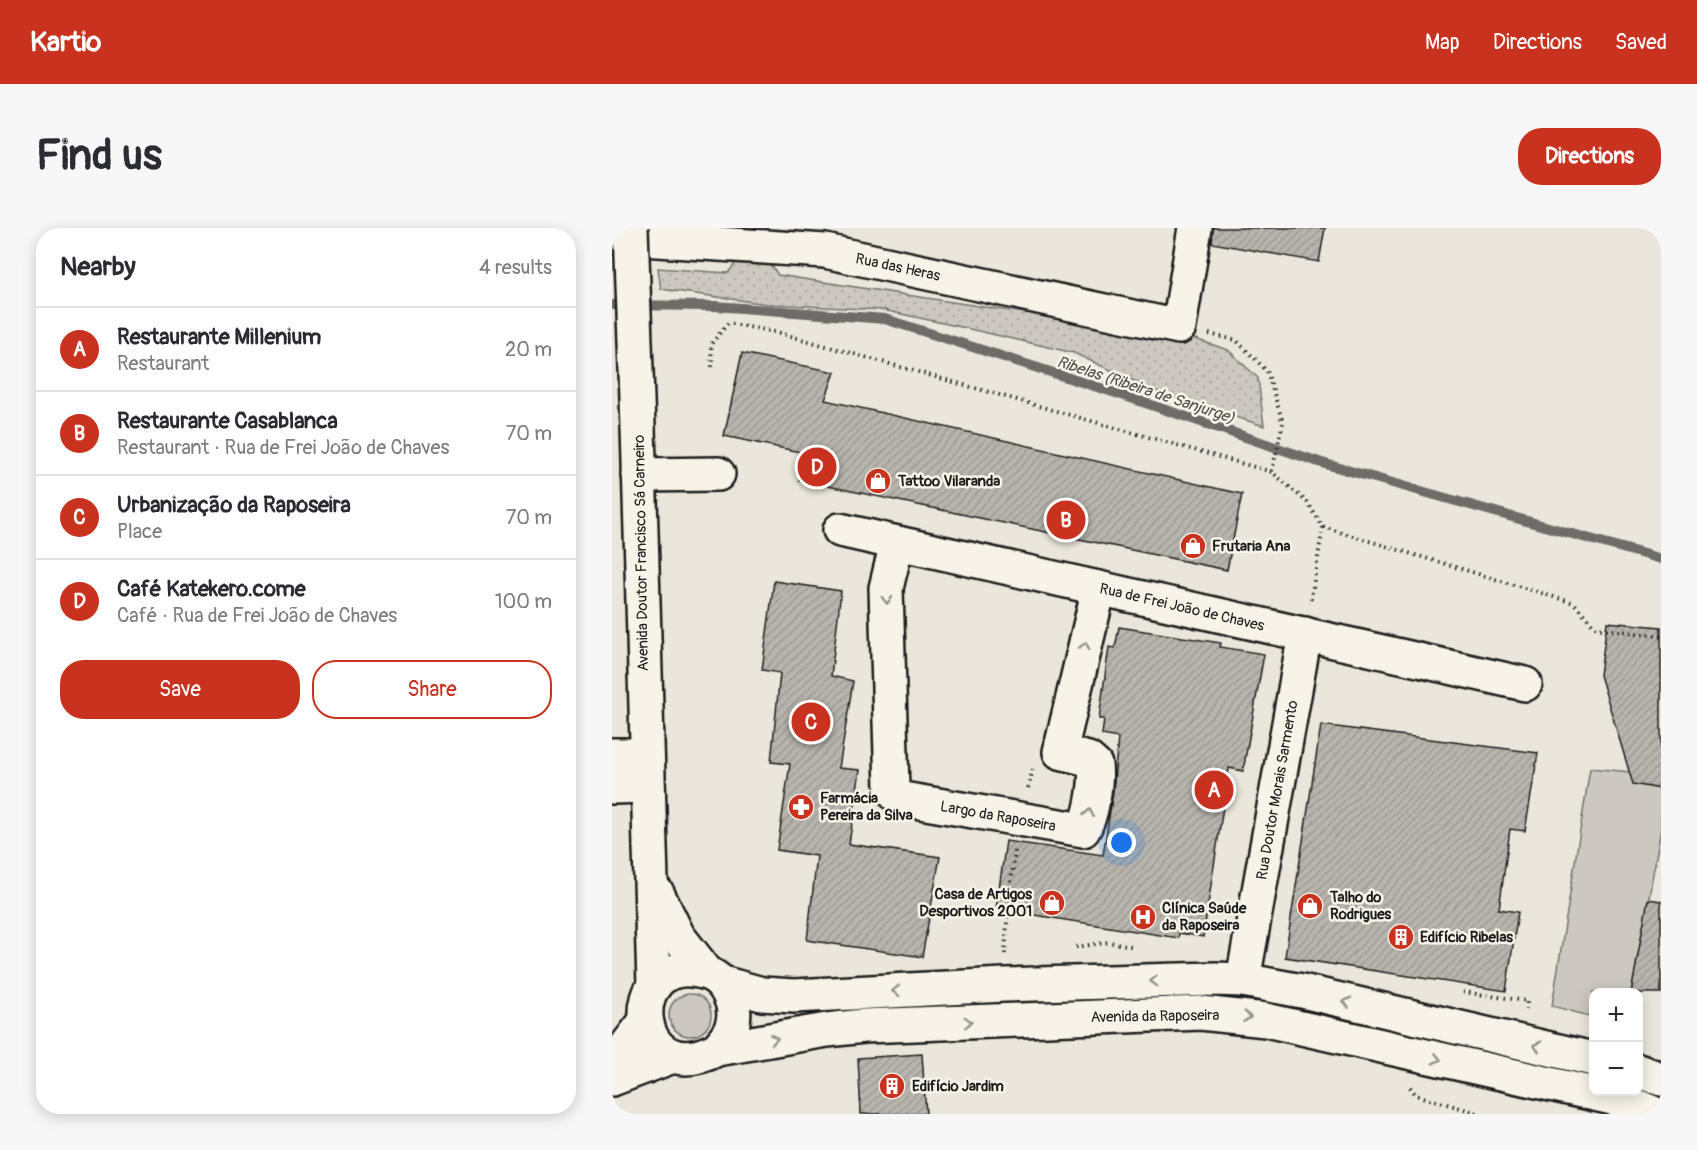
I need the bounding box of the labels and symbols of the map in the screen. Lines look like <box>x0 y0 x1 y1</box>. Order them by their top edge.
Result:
street label: Rua das Heras <box>854 249 942 286</box>
water label: Ribelas (Ribeira de Sanjurge) <box>1054 352 1238 428</box>
street label: Avenida Doutor Francisco Sá Carneiro <box>630 434 653 671</box>
pin: D <box>798 444 836 490</box>
shop icon: Tattoo Vilaranda <box>863 466 893 496</box>
place label: Tattoo Vilaranda <box>897 472 1000 491</box>
pin: B <box>1046 498 1086 542</box>
shop icon: Frutaria Ana <box>1178 531 1208 561</box>
place label: Frutaria Ana <box>1212 537 1290 556</box>
street label: Rua de Frei João de Chaves <box>1098 579 1266 636</box>
one-way arrow <box>880 595 893 604</box>
one-way arrow <box>1077 642 1090 652</box>
street label: Rua Doutor Morais Sarmento <box>1252 699 1303 881</box>
pin: C <box>792 700 830 744</box>
pin: A <box>1194 768 1234 812</box>
place label: Farmácia Pereira da Silva <box>820 789 913 825</box>
pharmacy icon: Farmácia Pereira da Silva <box>786 792 816 822</box>
street label: Largo da Raposeira <box>939 797 1057 836</box>
one-way arrow <box>1082 808 1095 818</box>
your location <box>1107 828 1136 857</box>
place label: Casa de Artigos Desportivos 2001 <box>919 885 1032 921</box>
shop icon: Casa de Artigos Desportivos 2001 <box>1037 888 1067 918</box>
place label: Talho do Rodrigues <box>1329 888 1392 924</box>
shop icon: Talho do Rodrigues <box>1295 891 1325 921</box>
place label: Clínica Saúde da Raposeira <box>1162 899 1247 935</box>
hospital icon: Clínica Saúde da Raposeira <box>1128 902 1158 932</box>
building icon: Edifício Ribelas <box>1386 922 1416 952</box>
place label: Edifício Ribelas <box>1420 928 1513 947</box>
one-way arrow <box>1149 974 1158 987</box>
one-way arrow <box>892 984 901 997</box>
one-way arrow <box>1342 996 1352 1009</box>
street label: Avenida da Raposeira <box>1090 1006 1220 1027</box>
one-way arrow <box>1242 1010 1251 1023</box>
one-way arrow <box>964 1015 973 1028</box>
one-way arrow <box>769 1033 779 1046</box>
one-way arrow <box>1532 1040 1542 1053</box>
one-way arrow <box>1432 1051 1442 1064</box>
building icon: Edifício Jardim <box>877 1071 907 1101</box>
place label: Edifício Jardim <box>912 1077 1004 1096</box>

